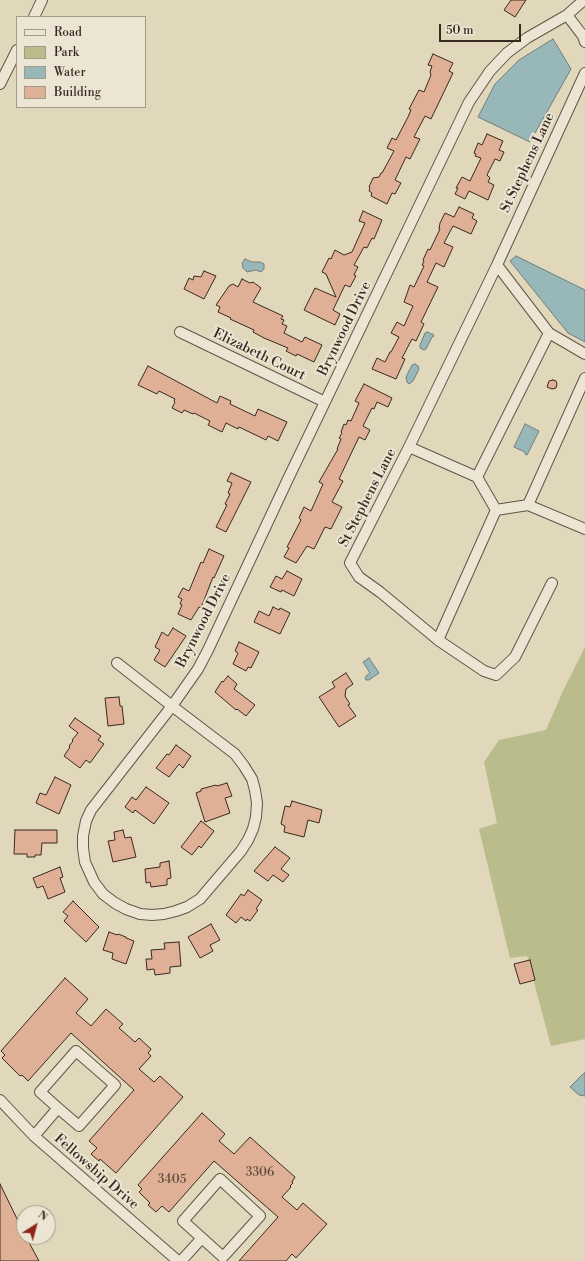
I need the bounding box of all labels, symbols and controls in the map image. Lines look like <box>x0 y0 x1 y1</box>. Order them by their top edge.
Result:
legend <box>16 16 146 108</box>
scale bar <box>441 16 523 42</box>
text: 50 m <box>446 23 474 38</box>
text: Road <box>54 25 82 40</box>
text: Park <box>54 45 79 60</box>
text: Water <box>54 65 86 80</box>
text: Building <box>54 85 101 100</box>
street label: St Stephens Lane <box>497 110 559 216</box>
street label: Brynwood Drive <box>315 279 375 379</box>
street label: Elizabeth Court <box>210 325 308 385</box>
street label: St Stephens Lane <box>336 446 400 550</box>
street label: Brynwood Drive <box>173 571 235 671</box>
street label: Fellowship Drive <box>50 1131 142 1213</box>
house number: 3306 <box>246 1166 274 1180</box>
house number: 3405 <box>158 1173 186 1187</box>
north arrow <box>16 1205 56 1245</box>
text: N <box>35 1208 50 1224</box>

